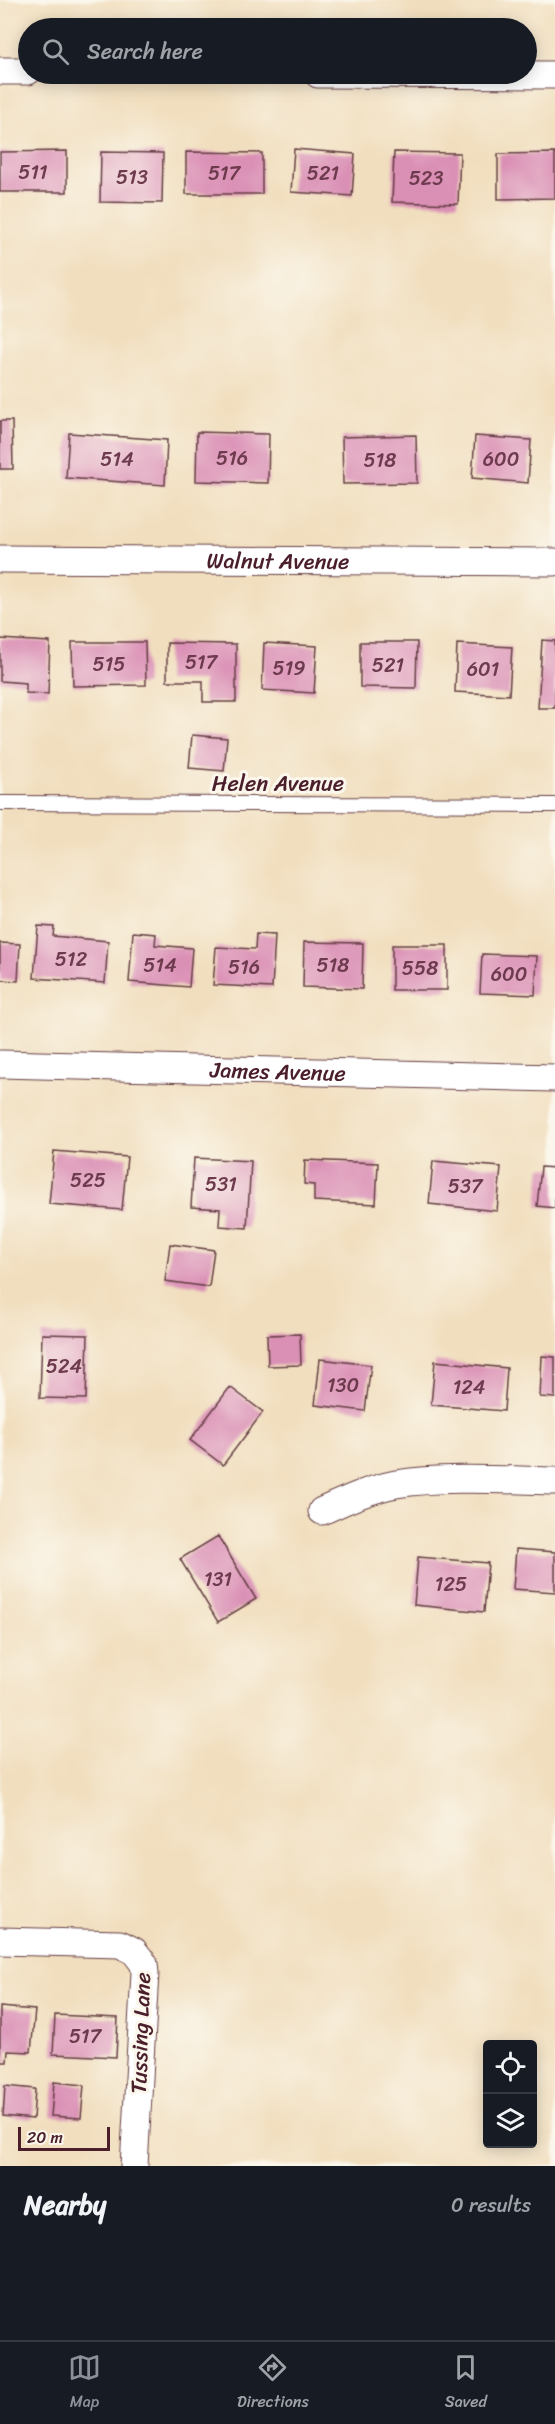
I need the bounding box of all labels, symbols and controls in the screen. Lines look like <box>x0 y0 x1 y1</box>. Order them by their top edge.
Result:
search box <box>18 18 537 84</box>
text: Search here <box>87 32 203 71</box>
icon: search <box>39 35 72 68</box>
house number: 511 <box>18 155 48 190</box>
house number: 517 <box>208 156 242 191</box>
house number: 521 <box>307 156 339 191</box>
house number: 513 <box>116 160 148 195</box>
house number: 523 <box>409 161 443 196</box>
house number: 516 <box>216 441 248 476</box>
house number: 514 <box>100 442 134 477</box>
house number: 600 <box>483 442 519 477</box>
house number: 518 <box>364 443 396 478</box>
street label: Walnut Avenue <box>206 541 350 581</box>
house number: 517 <box>185 645 219 680</box>
house number: 515 <box>92 647 126 682</box>
house number: 521 <box>372 648 404 683</box>
house number: 519 <box>272 651 306 686</box>
house number: 601 <box>467 652 499 687</box>
street label: Helen Avenue <box>212 764 344 803</box>
house number: 512 <box>55 942 88 977</box>
house number: 514 <box>143 948 177 983</box>
house number: 518 <box>317 948 349 983</box>
house number: 516 <box>228 950 260 985</box>
house number: 558 <box>402 951 438 986</box>
house number: 600 <box>491 957 527 992</box>
street label: James Avenue <box>209 1050 346 1093</box>
house number: 525 <box>70 1163 106 1198</box>
house number: 531 <box>205 1167 237 1202</box>
house number: 537 <box>448 1169 484 1204</box>
house number: 524 <box>46 1349 82 1384</box>
house number: 130 <box>327 1368 359 1403</box>
house number: 124 <box>453 1370 485 1405</box>
house number: 131 <box>204 1562 232 1597</box>
house number: 125 <box>435 1567 467 1602</box>
street label: Tussing Lane <box>119 1972 162 2094</box>
house number: 517 <box>69 2019 103 2054</box>
map controls <box>483 2040 537 2148</box>
button: locate <box>483 2040 537 2094</box>
button: layers <box>483 2094 537 2148</box>
text: 20 m <box>27 2123 63 2152</box>
scale bar <box>18 2124 110 2152</box>
text: Nearby <box>24 2182 106 2228</box>
text: 0 results <box>451 2188 531 2223</box>
tab: Map <box>68 2351 101 2416</box>
tab: Directions <box>237 2351 309 2416</box>
tab: Saved <box>445 2351 487 2416</box>

